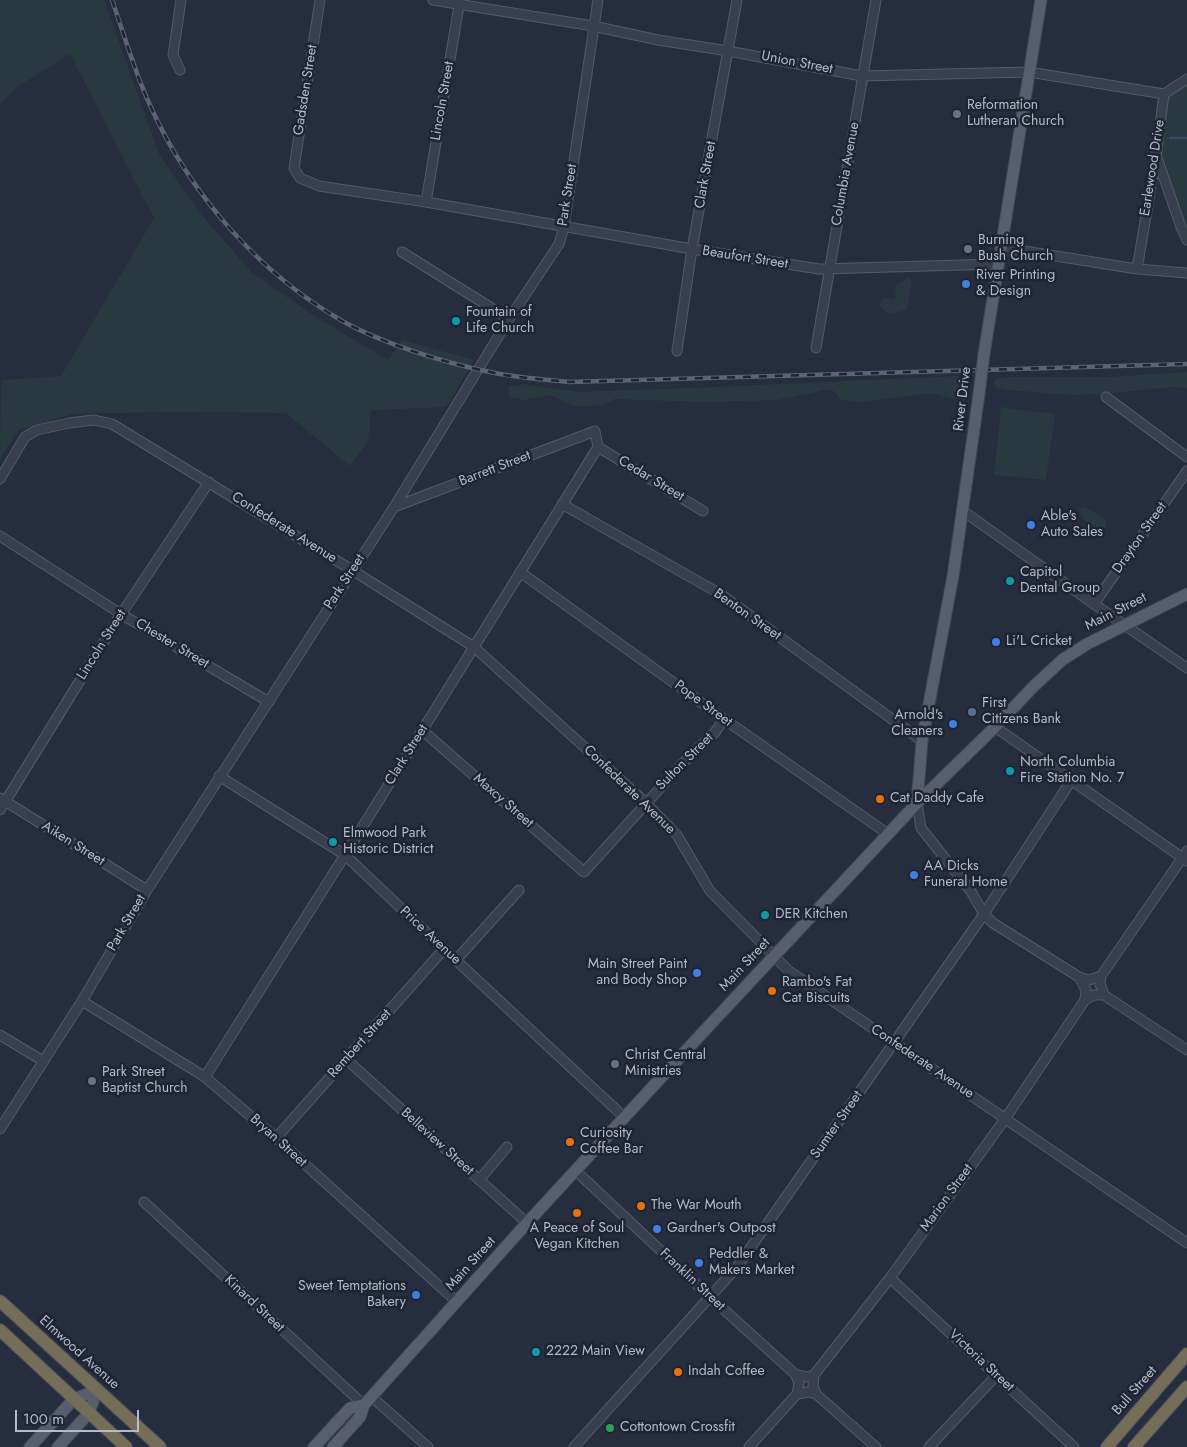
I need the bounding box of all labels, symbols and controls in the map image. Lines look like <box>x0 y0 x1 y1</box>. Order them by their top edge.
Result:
street label: Gadsden Street <box>291 44 321 136</box>
street label: Union Street <box>760 48 834 78</box>
street label: Lincoln Street <box>428 60 458 142</box>
place label: Reformation Lutheran Church <box>967 98 1064 130</box>
marker: Reformation Lutheran Church <box>951 108 963 120</box>
street label: Earlewood Drive <box>1137 119 1169 217</box>
street label: Columbia Avenue <box>829 121 863 227</box>
street label: Clark Street <box>692 140 720 210</box>
street label: Park Street <box>555 163 581 227</box>
place label: Burning Bush Church <box>978 233 1053 266</box>
street label: Beaufort Street <box>701 243 789 273</box>
marker: Burning Bush Church <box>962 243 974 255</box>
place label: River Printing & Design <box>976 268 1055 300</box>
marker: River Printing & Design <box>960 278 972 290</box>
place label: Fountain of Life Church <box>466 305 534 338</box>
marker: Fountain of Life Church <box>450 315 462 327</box>
street label: River Drive <box>951 366 975 432</box>
street label: Barrett Street <box>457 448 533 490</box>
street label: Cedar Street <box>615 453 687 505</box>
street label: Confederate Avenue <box>228 489 340 567</box>
street label: Drayton Street <box>1109 499 1171 577</box>
place label: Able's Auto Sales <box>1041 509 1103 542</box>
marker: Able's Auto Sales <box>1025 519 1037 531</box>
street label: Park Street <box>321 551 369 613</box>
place label: Capitol Dental Group <box>1020 565 1100 598</box>
marker: Capitol Dental Group <box>1004 575 1016 587</box>
street label: Benton Street <box>710 586 784 644</box>
street label: Main Street <box>1082 589 1150 635</box>
street label: Lincoln Street <box>74 607 130 683</box>
street label: Chester Street <box>132 615 212 673</box>
place label: Li'L Cricket <box>1006 634 1072 650</box>
marker: Li'L Cricket <box>990 636 1002 648</box>
street label: Pope Street <box>671 677 735 731</box>
place label: First Citizens Bank <box>982 696 1061 729</box>
marker: First Citizens Bank <box>966 706 978 718</box>
place label: Arnold's Cleaners <box>891 708 943 740</box>
marker: Arnold's Cleaners <box>947 718 959 730</box>
street label: Clark Street <box>382 722 432 788</box>
street label: Sulton Street <box>653 730 717 794</box>
street label: Confederate Avenue <box>580 742 678 838</box>
place label: North Columbia Fire Station No. 7 <box>1020 755 1124 788</box>
marker: North Columbia Fire Station No. 7 <box>1004 765 1016 777</box>
street label: Maxcy Street <box>469 770 537 832</box>
place label: Cat Daddy Cafe <box>890 791 984 807</box>
marker: Cat Daddy Cafe <box>874 793 886 805</box>
street label: Aiken Street <box>38 818 108 870</box>
place label: Elmwood Park Historic District <box>343 826 433 859</box>
marker: Elmwood Park Historic District <box>327 836 339 848</box>
place label: AA Dicks Funeral Home <box>924 859 1007 892</box>
marker: AA Dicks Funeral Home <box>908 869 920 881</box>
street label: Park Street <box>104 892 150 954</box>
street label: Price Avenue <box>396 903 464 969</box>
place label: DER Kitchen <box>775 907 848 923</box>
marker: DER Kitchen <box>759 909 771 921</box>
street label: Main Street <box>716 935 774 995</box>
place label: Main Street Paint and Body Shop <box>588 957 687 990</box>
marker: Main Street Paint and Body Shop <box>691 967 703 979</box>
place label: Rambo's Fat Cat Biscuits <box>782 975 852 1008</box>
marker: Rambo's Fat Cat Biscuits <box>766 985 778 997</box>
street label: Rembert Street <box>325 1006 395 1082</box>
street label: Confederate Avenue <box>867 1021 977 1103</box>
place label: Christ Central Ministries <box>625 1048 706 1080</box>
marker: Christ Central Ministries <box>609 1058 621 1070</box>
place label: Park Street Baptist Church <box>102 1065 188 1098</box>
marker: Park Street Baptist Church <box>86 1075 98 1087</box>
street label: Sumter Street <box>807 1088 867 1162</box>
street label: Belleview Street <box>397 1105 477 1179</box>
street label: Bryan Street <box>246 1111 310 1171</box>
place label: Curiosity Coffee Bar <box>580 1126 643 1158</box>
marker: Curiosity Coffee Bar <box>564 1136 576 1148</box>
street label: Marion Street <box>917 1161 977 1235</box>
place label: The War Mouth <box>651 1198 742 1214</box>
marker: The War Mouth <box>635 1200 647 1212</box>
marker: A Peace of Soul Vegan Kitchen <box>571 1207 583 1219</box>
place label: A Peace of Soul Vegan Kitchen <box>530 1221 624 1254</box>
place label: Gardner's Outpost <box>667 1221 776 1237</box>
marker: Gardner's Outpost <box>651 1223 663 1235</box>
street label: Main Street <box>442 1234 500 1294</box>
street label: Franklin Street <box>656 1245 728 1315</box>
place label: Peddler & Makers Market <box>709 1247 794 1280</box>
marker: Peddler & Makers Market <box>693 1257 705 1269</box>
street label: Kinard Street <box>220 1272 288 1336</box>
place label: Sweet Temptations Bakery <box>298 1279 406 1311</box>
marker: Sweet Temptations Bakery <box>410 1289 422 1301</box>
street label: Elmwood Avenue <box>35 1313 123 1393</box>
street label: Victoria Street <box>945 1326 1017 1396</box>
place label: 2222 Main View <box>546 1344 645 1360</box>
marker: 2222 Main View <box>530 1346 542 1358</box>
street label: Bull Street <box>1109 1363 1161 1419</box>
place label: Indah Coffee <box>688 1364 765 1380</box>
marker: Indah Coffee <box>672 1366 684 1378</box>
scale bar <box>18 1400 141 1432</box>
text: 100 m <box>23 1408 64 1430</box>
place label: Cottontown Crossfit <box>620 1420 735 1436</box>
marker: Cottontown Crossfit <box>604 1422 616 1434</box>

